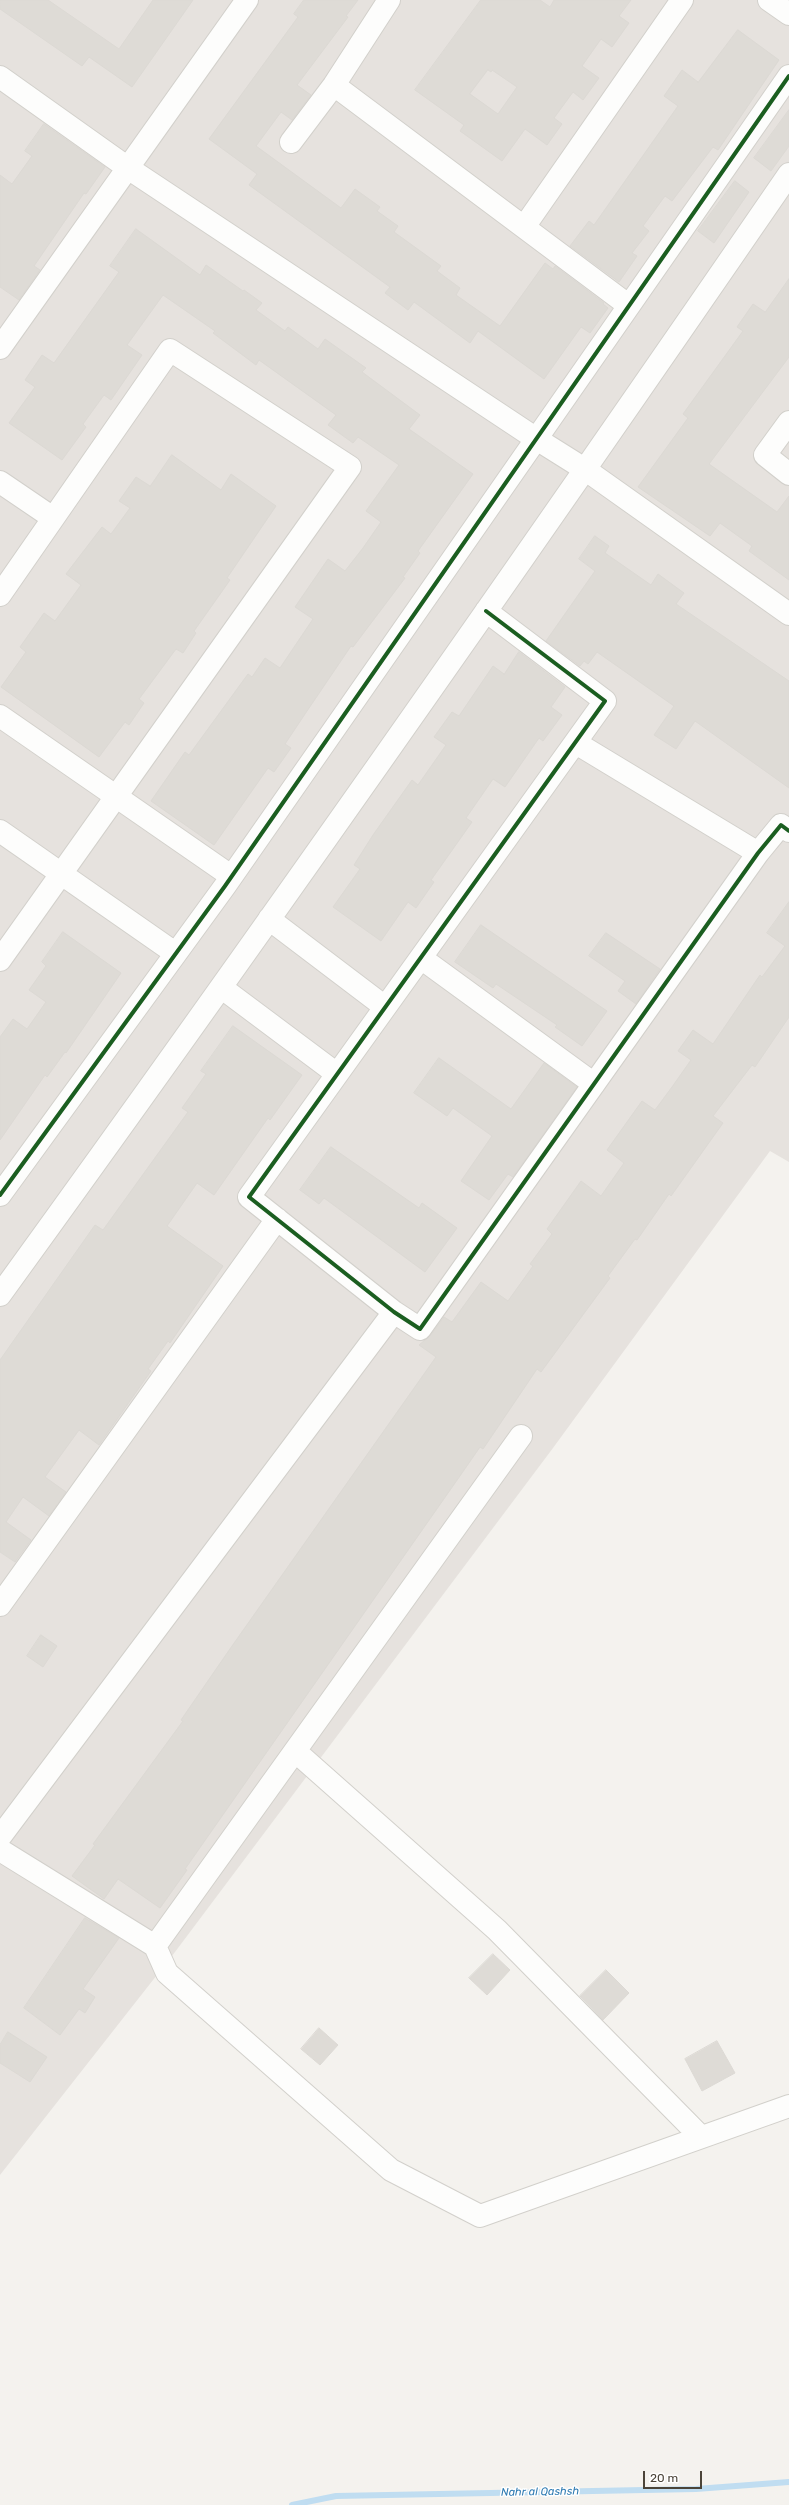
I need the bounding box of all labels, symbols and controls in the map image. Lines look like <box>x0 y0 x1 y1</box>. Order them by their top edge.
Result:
scale bar <box>645 2463 704 2489</box>
text: 20 m <box>650 2471 678 2485</box>
water label: Nahr al Qashsh <box>501 2485 579 2499</box>

